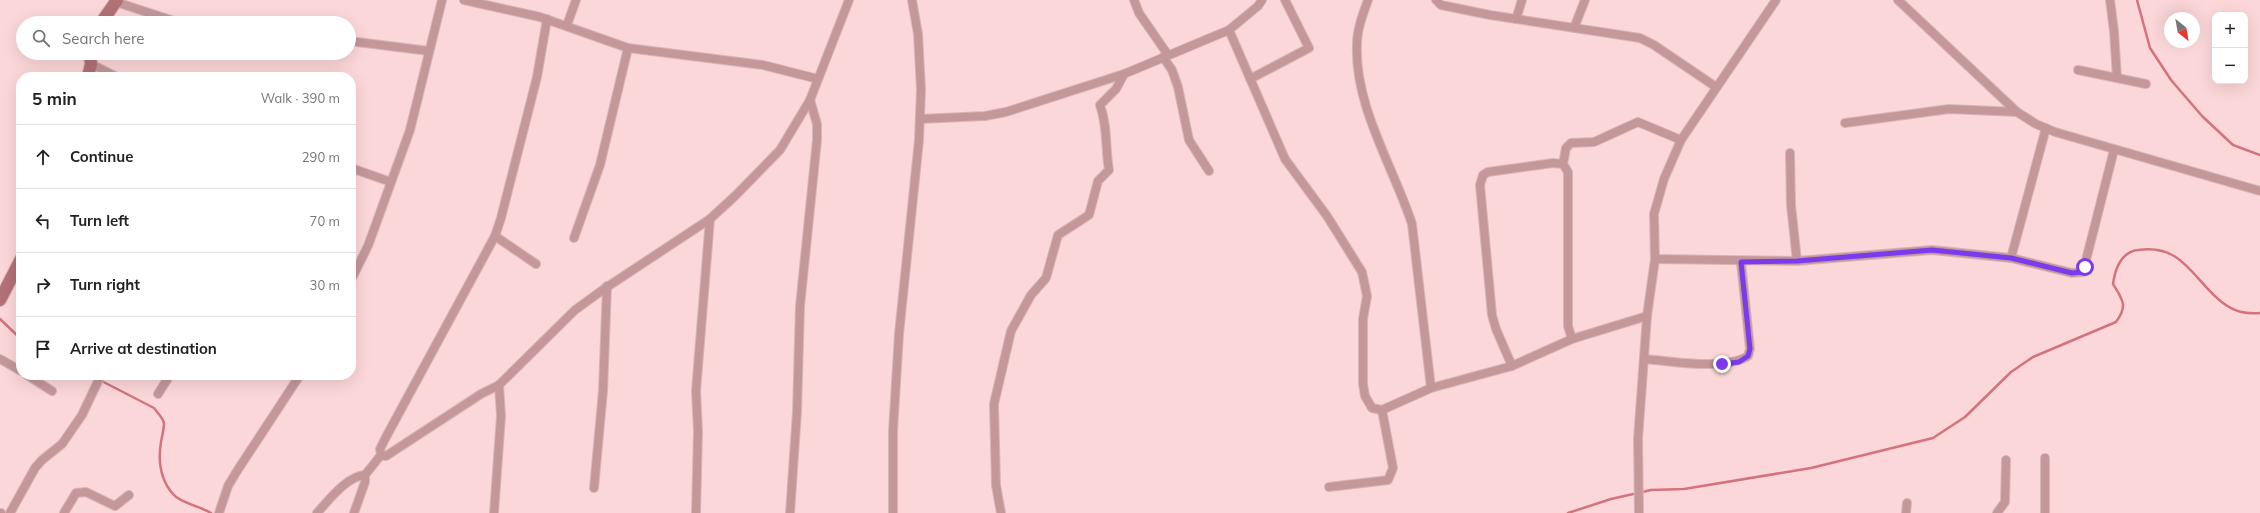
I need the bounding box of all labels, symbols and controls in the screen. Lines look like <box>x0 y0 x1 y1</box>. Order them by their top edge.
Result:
north arrow <box>2164 12 2200 48</box>
map controls <box>2212 12 2248 84</box>
button: + <box>2212 12 2248 48</box>
search box <box>16 16 356 60</box>
icon: search <box>30 27 52 49</box>
text: Search here <box>62 29 144 48</box>
button: − <box>2212 48 2248 84</box>
text: 5 min <box>32 88 77 109</box>
text: Walk · 390 m <box>261 90 340 106</box>
icon: ahead <box>32 146 54 168</box>
text: Continue <box>70 147 133 166</box>
text: 290 m <box>302 149 340 165</box>
icon: left <box>32 210 54 232</box>
text: Turn left <box>70 211 129 230</box>
text: 70 m <box>310 213 340 229</box>
route start <box>2076 258 2094 276</box>
icon: right <box>32 274 54 296</box>
text: Turn right <box>70 275 140 294</box>
text: 30 m <box>310 277 340 293</box>
icon: arrive <box>32 338 54 360</box>
text: Arrive at destination <box>70 339 217 358</box>
route end <box>1713 355 1731 373</box>

